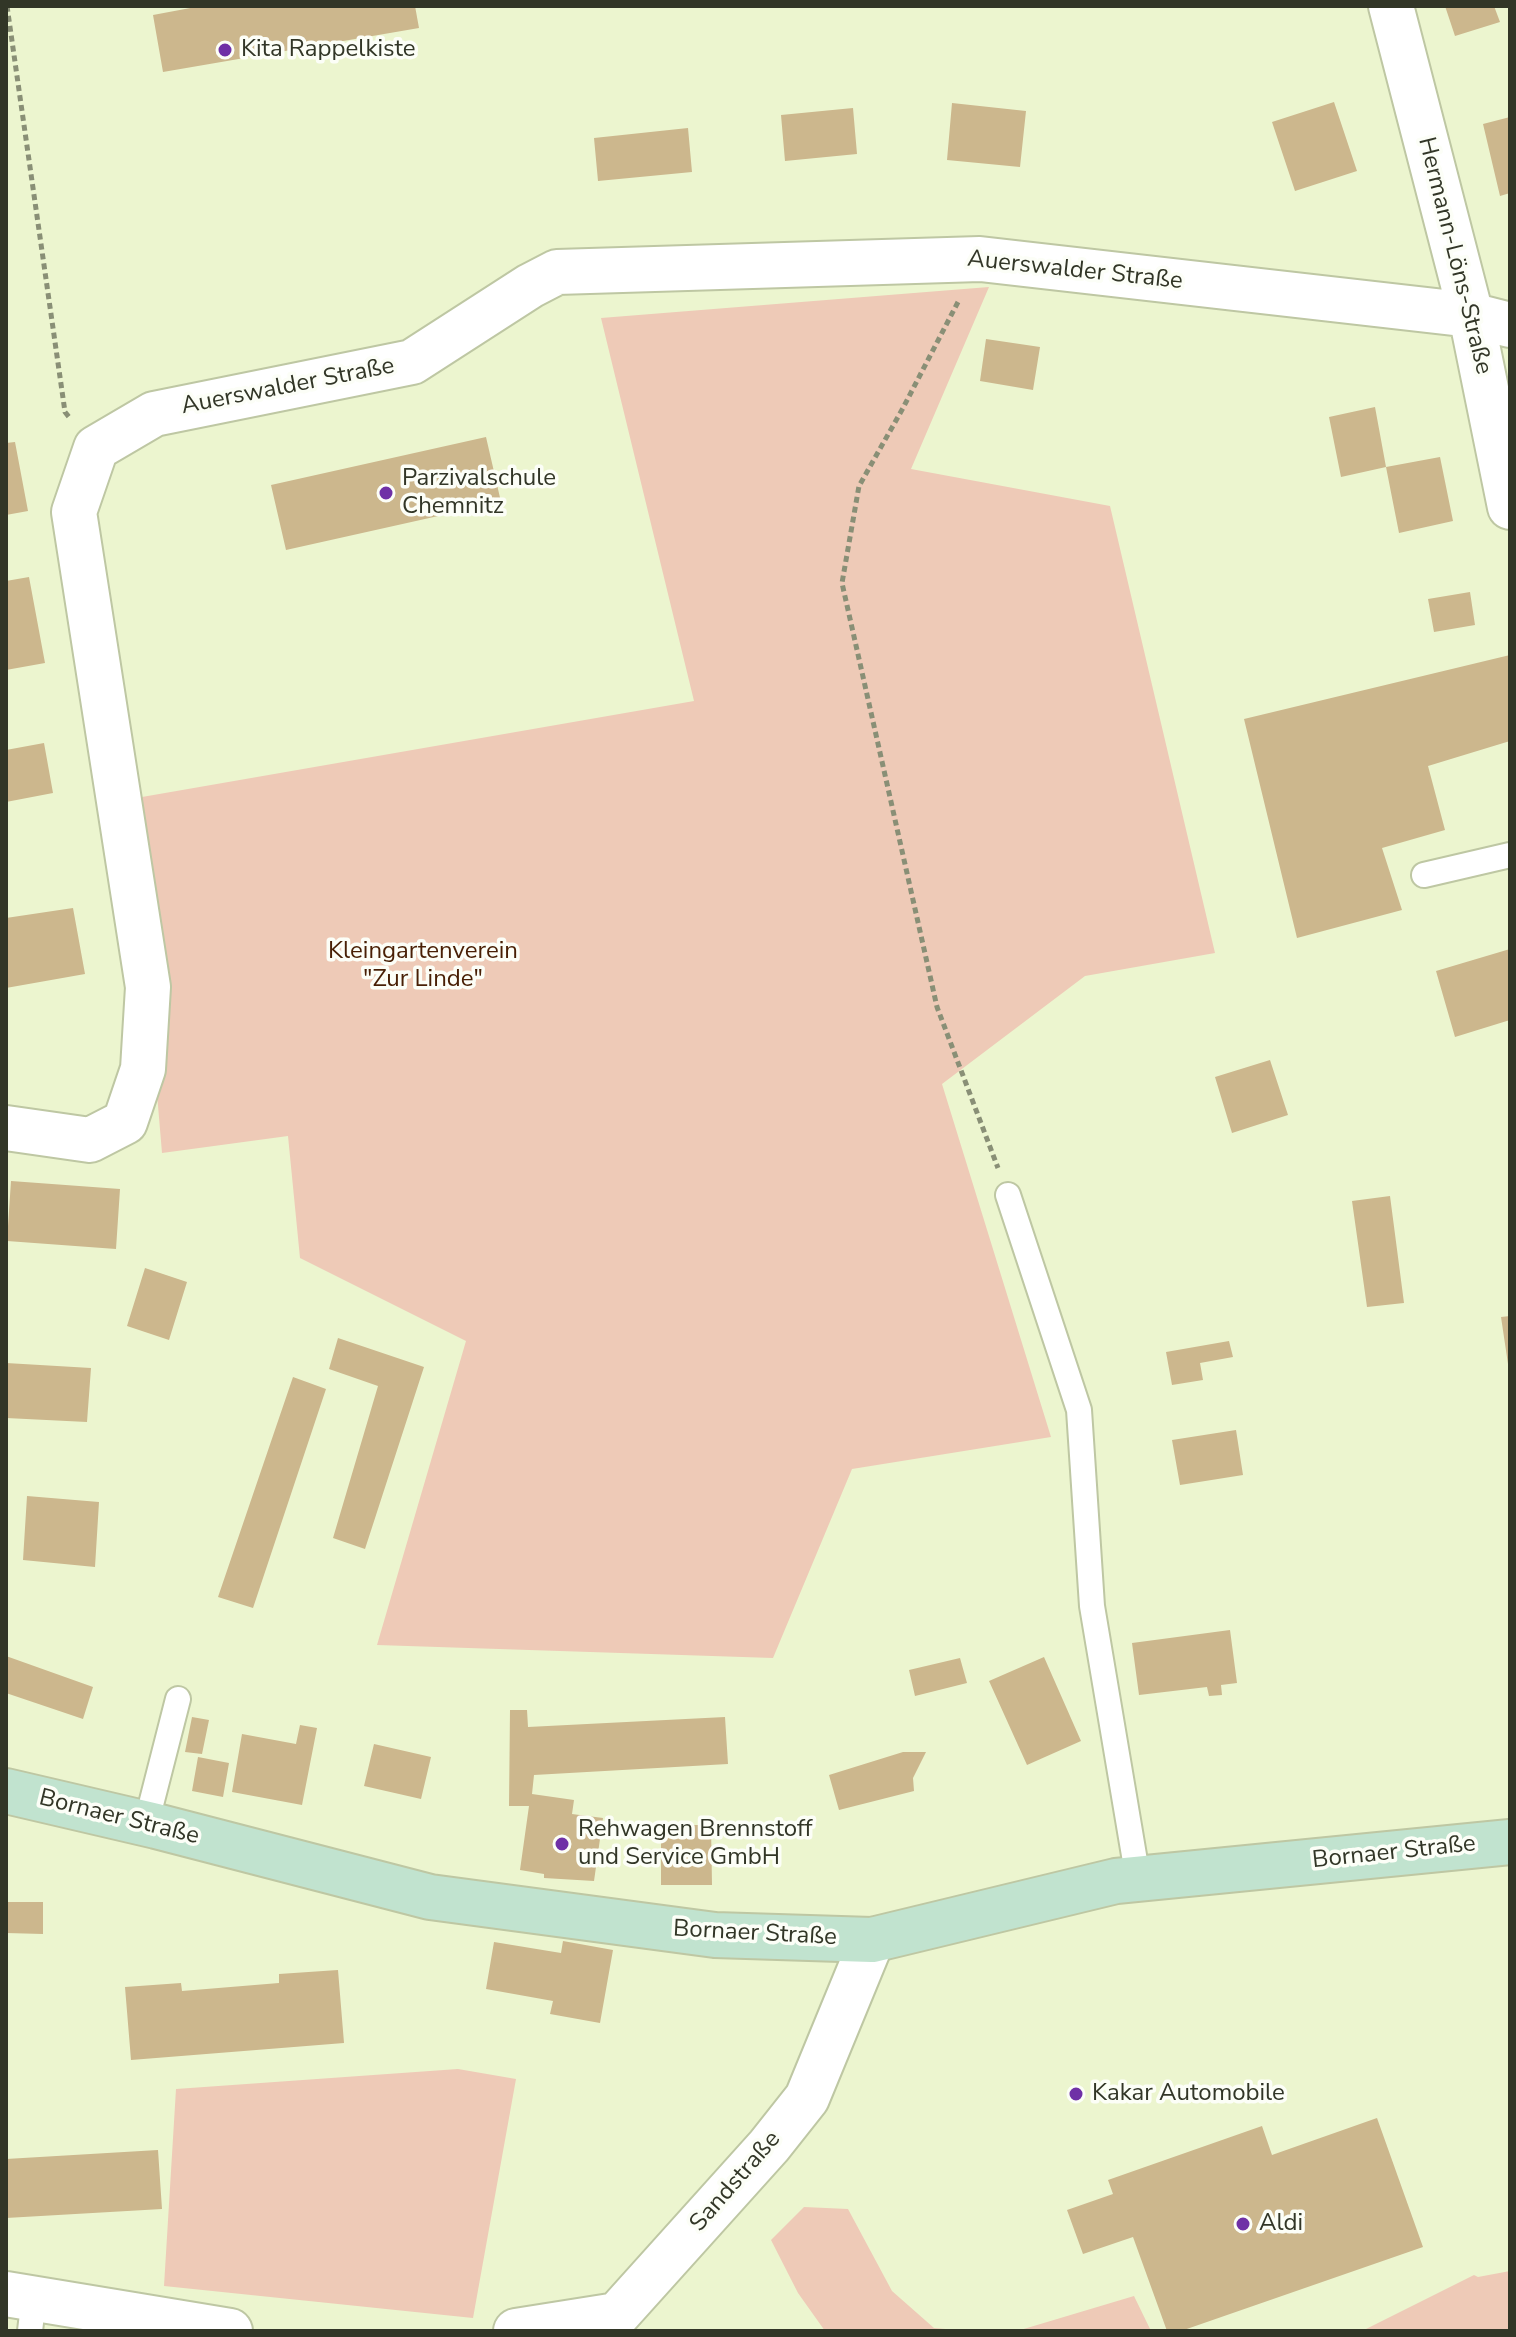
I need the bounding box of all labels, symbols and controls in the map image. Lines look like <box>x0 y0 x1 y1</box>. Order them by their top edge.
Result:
place label: Kita Rappelkiste <box>241 36 415 64</box>
marker: Kita Rappelkiste <box>216 41 234 59</box>
street label: Hermann-Löns-Straße <box>1411 134 1497 378</box>
street label: Auerswalder Straße <box>966 245 1184 297</box>
street label: Auerswalder Straße <box>179 352 397 422</box>
place label: Parzivalschule Chemnitz <box>402 465 556 521</box>
marker: Parzivalschule Chemnitz <box>377 484 395 502</box>
park label: Kleingartenverein "Zur Linde" <box>328 938 518 994</box>
street label: Bornaer Straße <box>36 1784 202 1852</box>
place label: Rehwagen Brennstoff und Service GmbH <box>578 1816 813 1872</box>
street label: Bornaer Straße <box>1311 1830 1477 1876</box>
marker: Rehwagen Brennstoff und Service GmbH <box>553 1835 571 1853</box>
street label: Bornaer Straße <box>672 1915 838 1953</box>
place label: Kakar Automobile <box>1092 2080 1285 2108</box>
marker: Kakar Automobile <box>1067 2085 1085 2103</box>
street label: Sandstraße <box>685 2126 787 2238</box>
place label: Aldi <box>1259 2210 1303 2238</box>
marker: Aldi <box>1234 2215 1252 2233</box>

